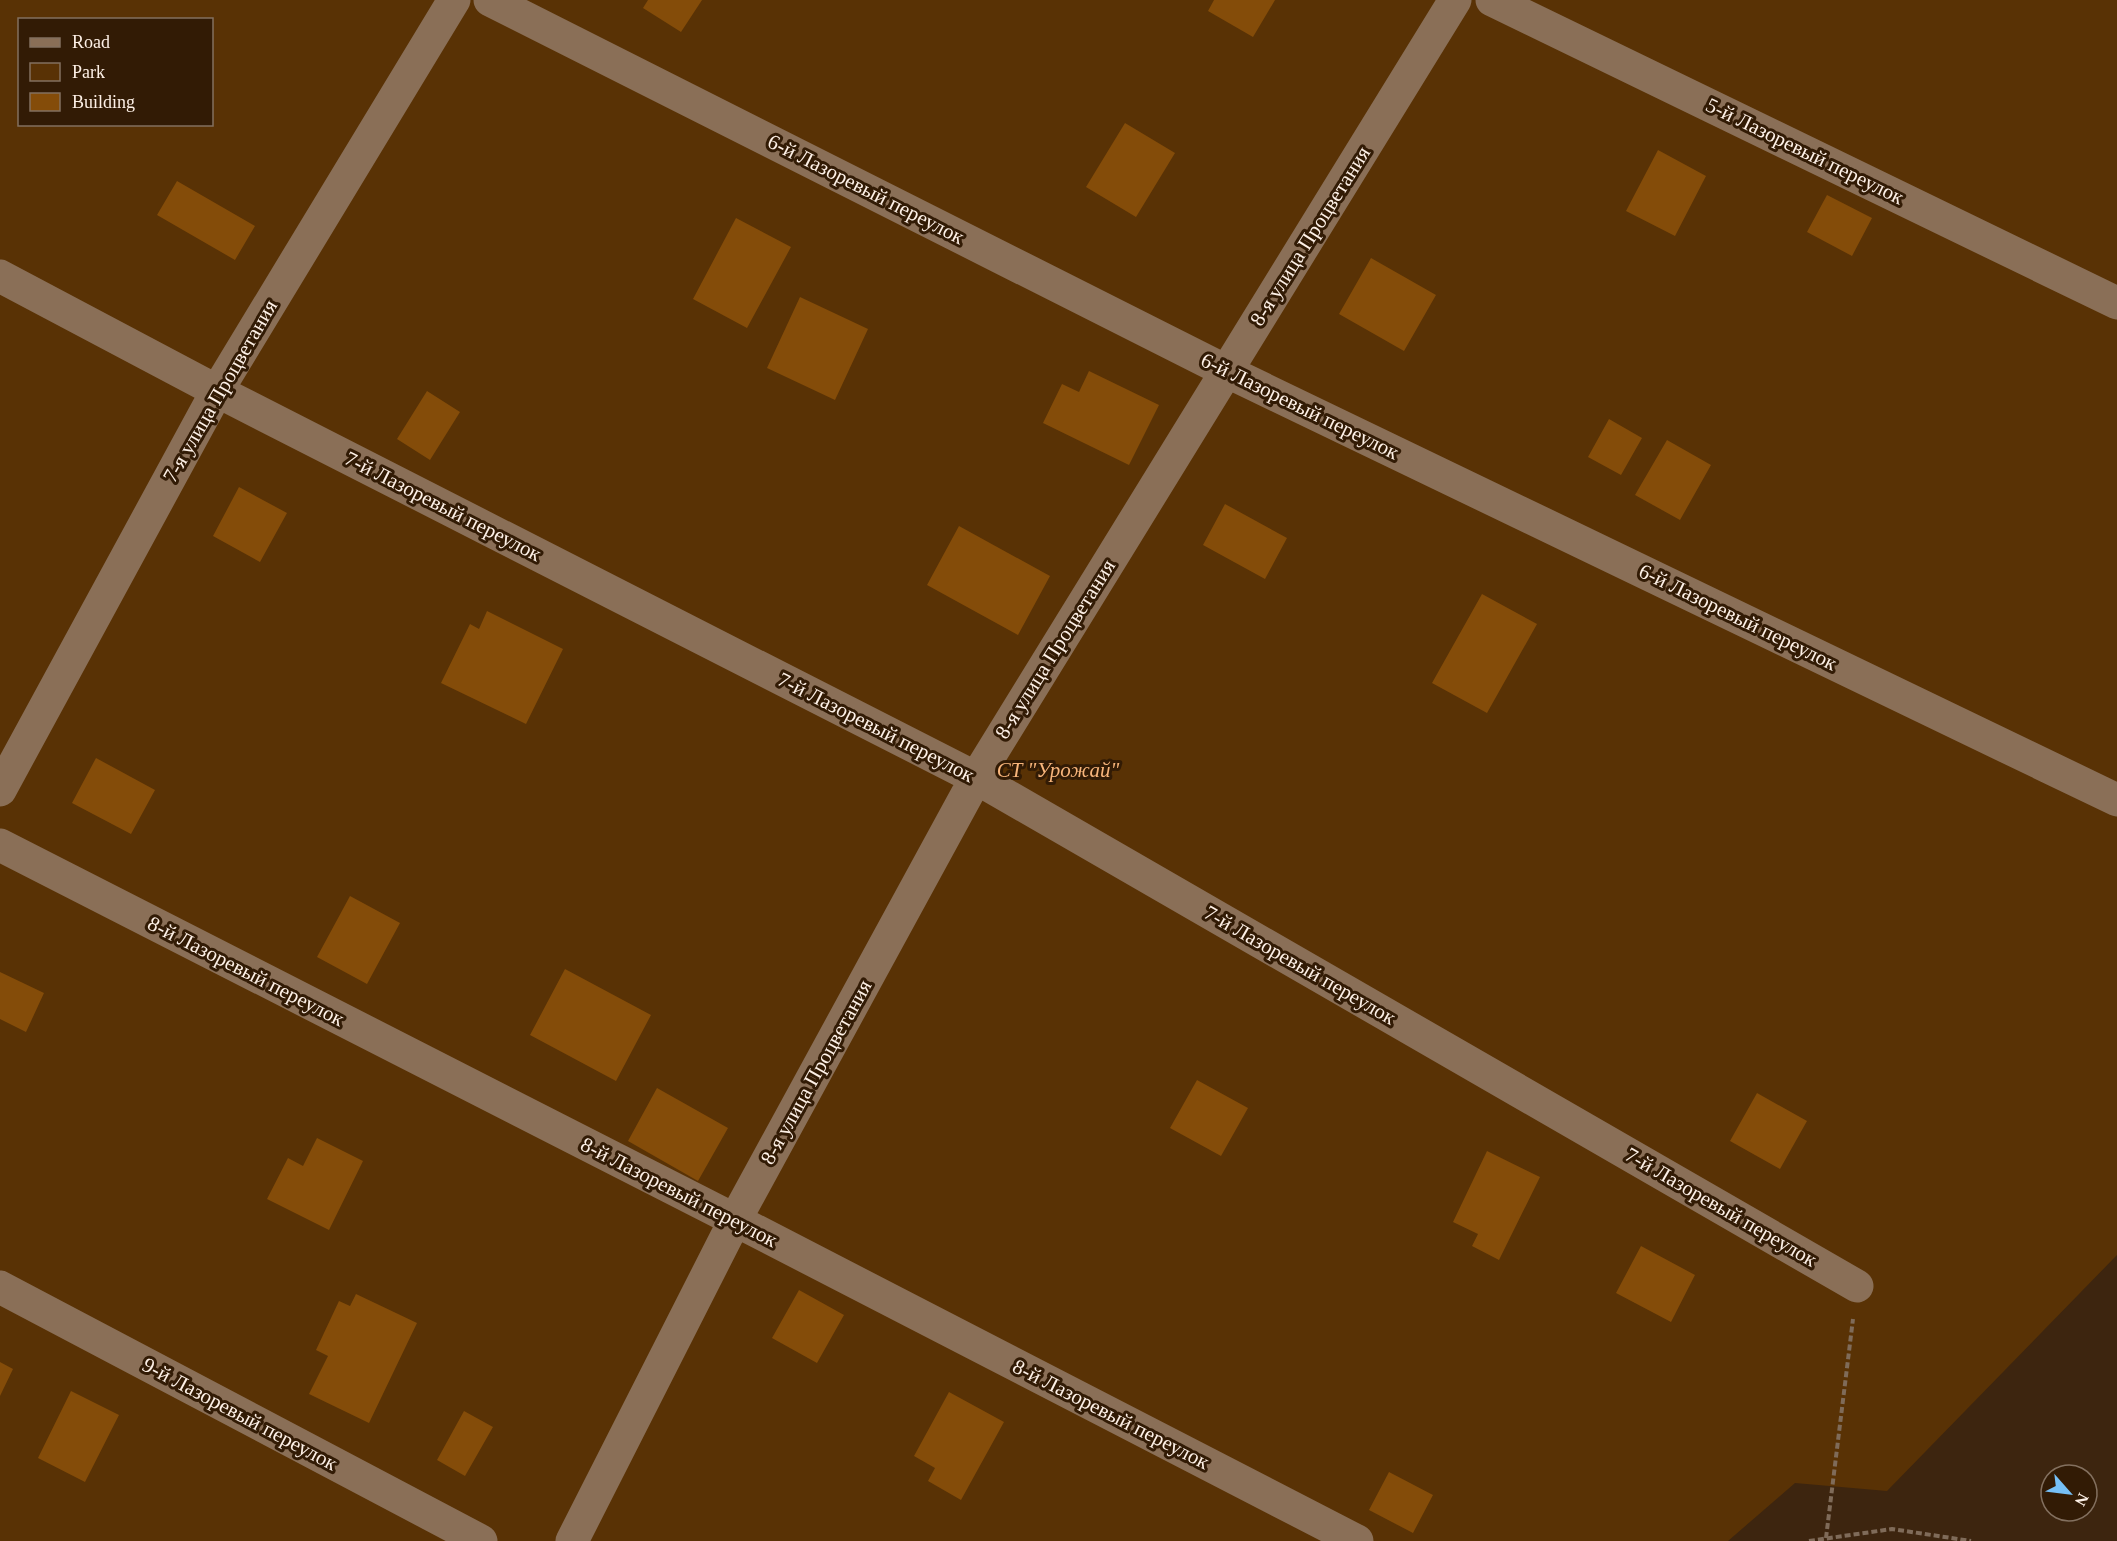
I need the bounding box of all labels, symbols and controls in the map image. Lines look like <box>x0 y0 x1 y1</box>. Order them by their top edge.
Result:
legend <box>18 18 213 126</box>
text: Road <box>72 32 110 52</box>
text: Park <box>72 62 105 82</box>
text: Building <box>72 92 135 112</box>
street label: 5-й Лазоревый переулок <box>1702 93 1909 210</box>
street label: 6-й Лазоревый переулок <box>764 129 969 249</box>
street label: 8-я улица Процветания <box>1245 142 1375 330</box>
street label: 7-я улица Процветания <box>158 295 282 487</box>
street label: 6-й Лазоревый переулок <box>1197 348 1404 465</box>
street label: 7-й Лазоревый переулок <box>341 446 546 566</box>
street label: 8-я улица Процветания <box>990 555 1120 743</box>
street label: 6-й Лазоревый переулок <box>1635 559 1842 676</box>
street label: 7-й Лазоревый переулок <box>774 667 979 787</box>
park label: СТ "Урожай" <box>997 758 1119 782</box>
street label: 7-й Лазоревый переулок <box>1200 900 1401 1030</box>
street label: 8-й Лазоревый переулок <box>144 911 349 1031</box>
street label: 8-я улица Процветания <box>755 975 877 1168</box>
street label: 8-й Лазоревый переулок <box>577 1132 782 1252</box>
street label: 7-й Лазоревый переулок <box>1621 1142 1822 1272</box>
street label: 9-й Лазоревый переулок <box>138 1352 342 1476</box>
street label: 8-й Лазоревый переулок <box>1009 1354 1214 1474</box>
north arrow <box>2039 1463 2099 1523</box>
text: N <box>2071 1491 2092 1509</box>

